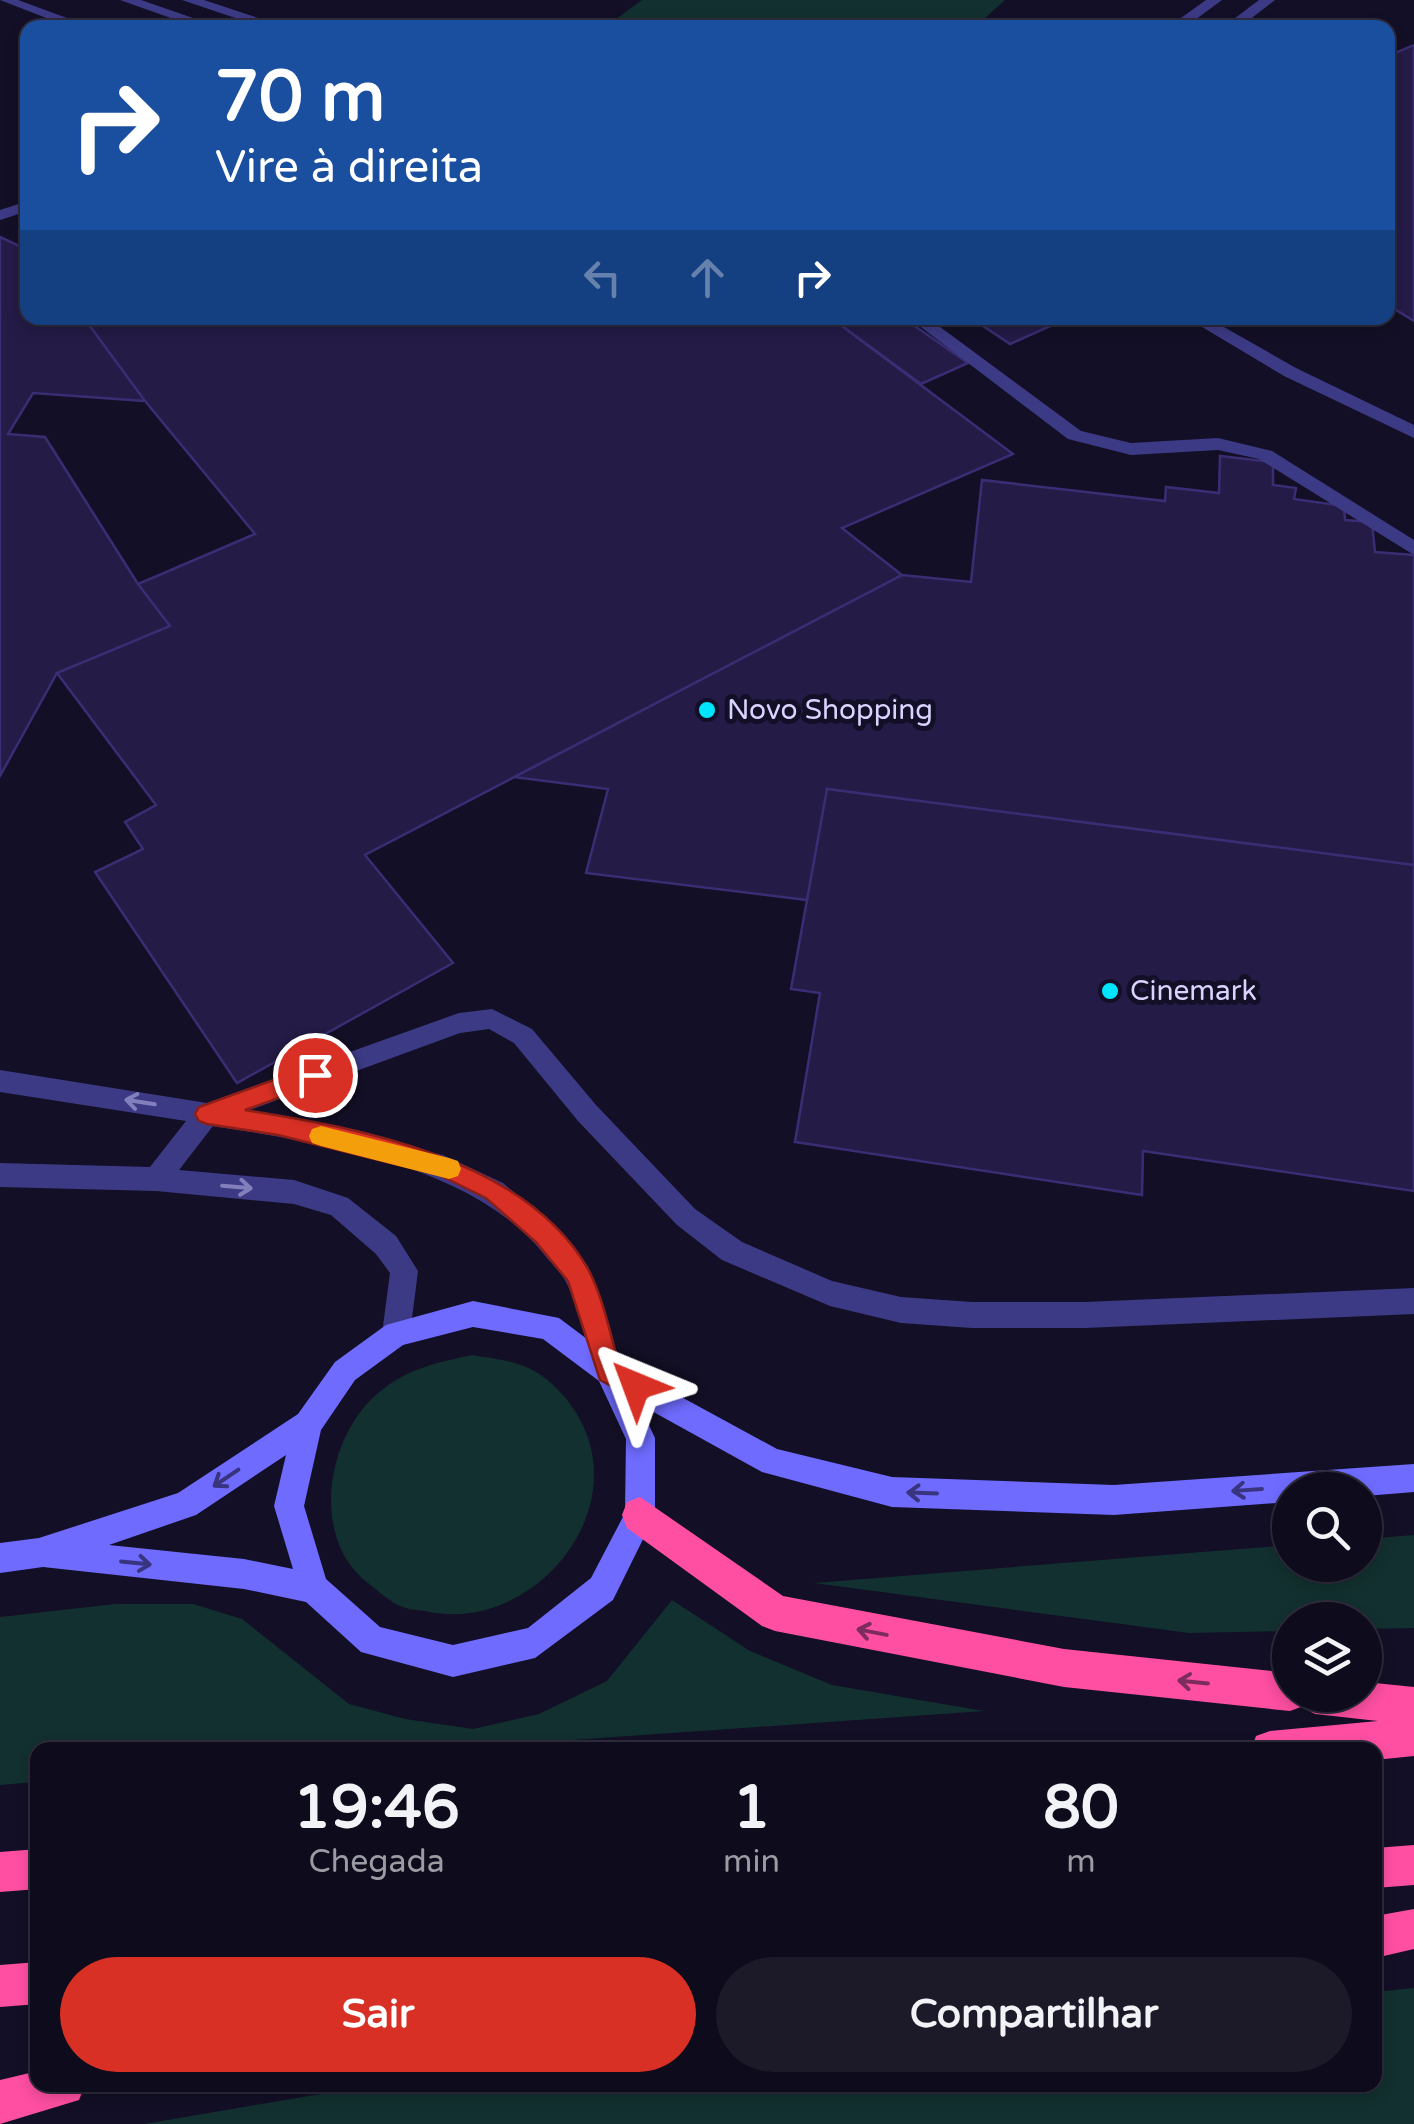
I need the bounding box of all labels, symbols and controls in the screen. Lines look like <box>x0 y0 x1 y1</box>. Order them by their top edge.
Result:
text: 70 m <box>215 56 385 140</box>
icon: right <box>50 60 180 190</box>
text: Vire à direita <box>215 141 483 195</box>
icon: left <box>575 250 630 305</box>
icon: ahead <box>680 250 735 305</box>
icon: right <box>785 250 840 305</box>
place label: Novo Shopping <box>727 693 933 727</box>
marker: Novo Shopping <box>696 699 718 721</box>
place label: Cinemark <box>1130 974 1257 1008</box>
marker: Cinemark <box>1099 980 1121 1002</box>
pin <box>273 1033 358 1118</box>
icon: arrive <box>288 1048 343 1103</box>
one-way arrow <box>125 1093 157 1111</box>
one-way arrow <box>221 1177 253 1196</box>
position arrow <box>584 1334 688 1438</box>
one-way arrow <box>213 1467 241 1488</box>
map controls <box>1272 1472 1382 1712</box>
button: search <box>1272 1472 1382 1582</box>
one-way arrow <box>1231 1481 1263 1500</box>
one-way arrow <box>907 1484 939 1503</box>
one-way arrow <box>119 1554 151 1573</box>
button: layers <box>1272 1602 1382 1712</box>
one-way arrow <box>857 1622 889 1641</box>
one-way arrow <box>1177 1672 1210 1691</box>
text: 19:46 <box>293 1772 460 1844</box>
text: 1 <box>733 1772 770 1844</box>
text: 80 <box>1043 1772 1119 1844</box>
text: Chegada <box>308 1843 445 1881</box>
text: min <box>723 1843 780 1881</box>
text: m <box>1066 1843 1096 1881</box>
button: Sair <box>60 1957 696 2072</box>
button: Compartilhar <box>716 1957 1352 2072</box>

